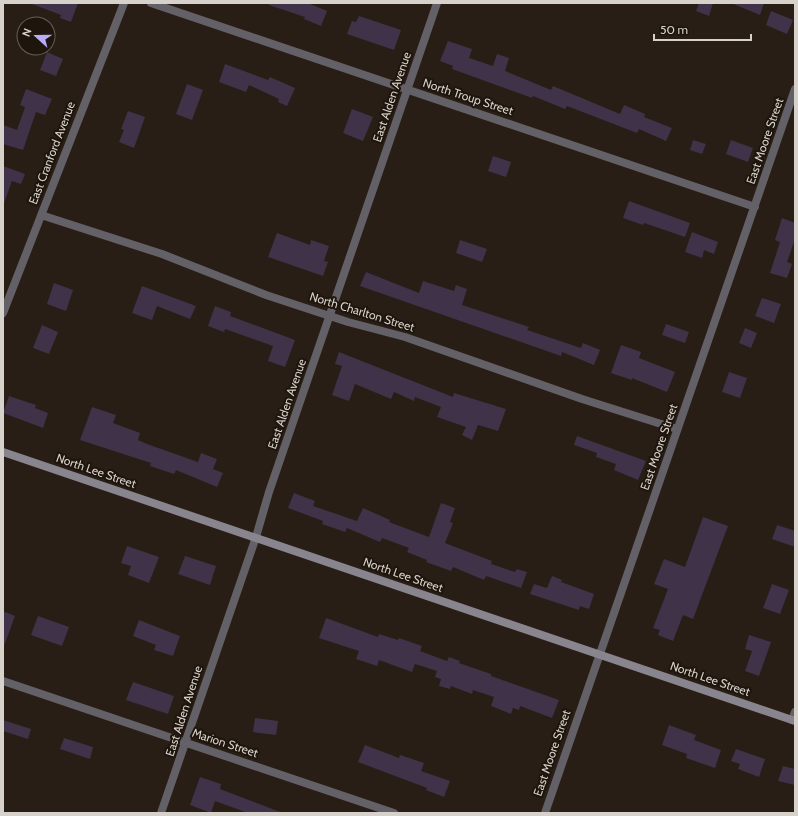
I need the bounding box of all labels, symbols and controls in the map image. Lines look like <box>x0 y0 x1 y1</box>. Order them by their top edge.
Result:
north arrow <box>16 16 56 56</box>
scale bar <box>654 16 751 42</box>
text: 50 m <box>660 22 688 37</box>
text: N <box>19 26 35 39</box>
street label: East Alden Avenue <box>369 50 414 144</box>
street label: North Troup Street <box>421 75 515 118</box>
street label: East Moore Street <box>743 96 786 186</box>
street label: East Cranford Avenue <box>25 99 78 206</box>
street label: North Charlton Street <box>308 288 416 335</box>
street label: East Alden Avenue <box>264 357 309 451</box>
street label: East Moore Street <box>637 402 680 492</box>
street label: North Lee Street <box>54 450 138 491</box>
street label: North Lee Street <box>361 554 445 595</box>
street label: North Lee Street <box>668 658 752 699</box>
street label: East Alden Avenue <box>162 664 205 758</box>
street label: East Moore Street <box>530 708 573 798</box>
street label: Marion Street <box>190 725 260 760</box>

